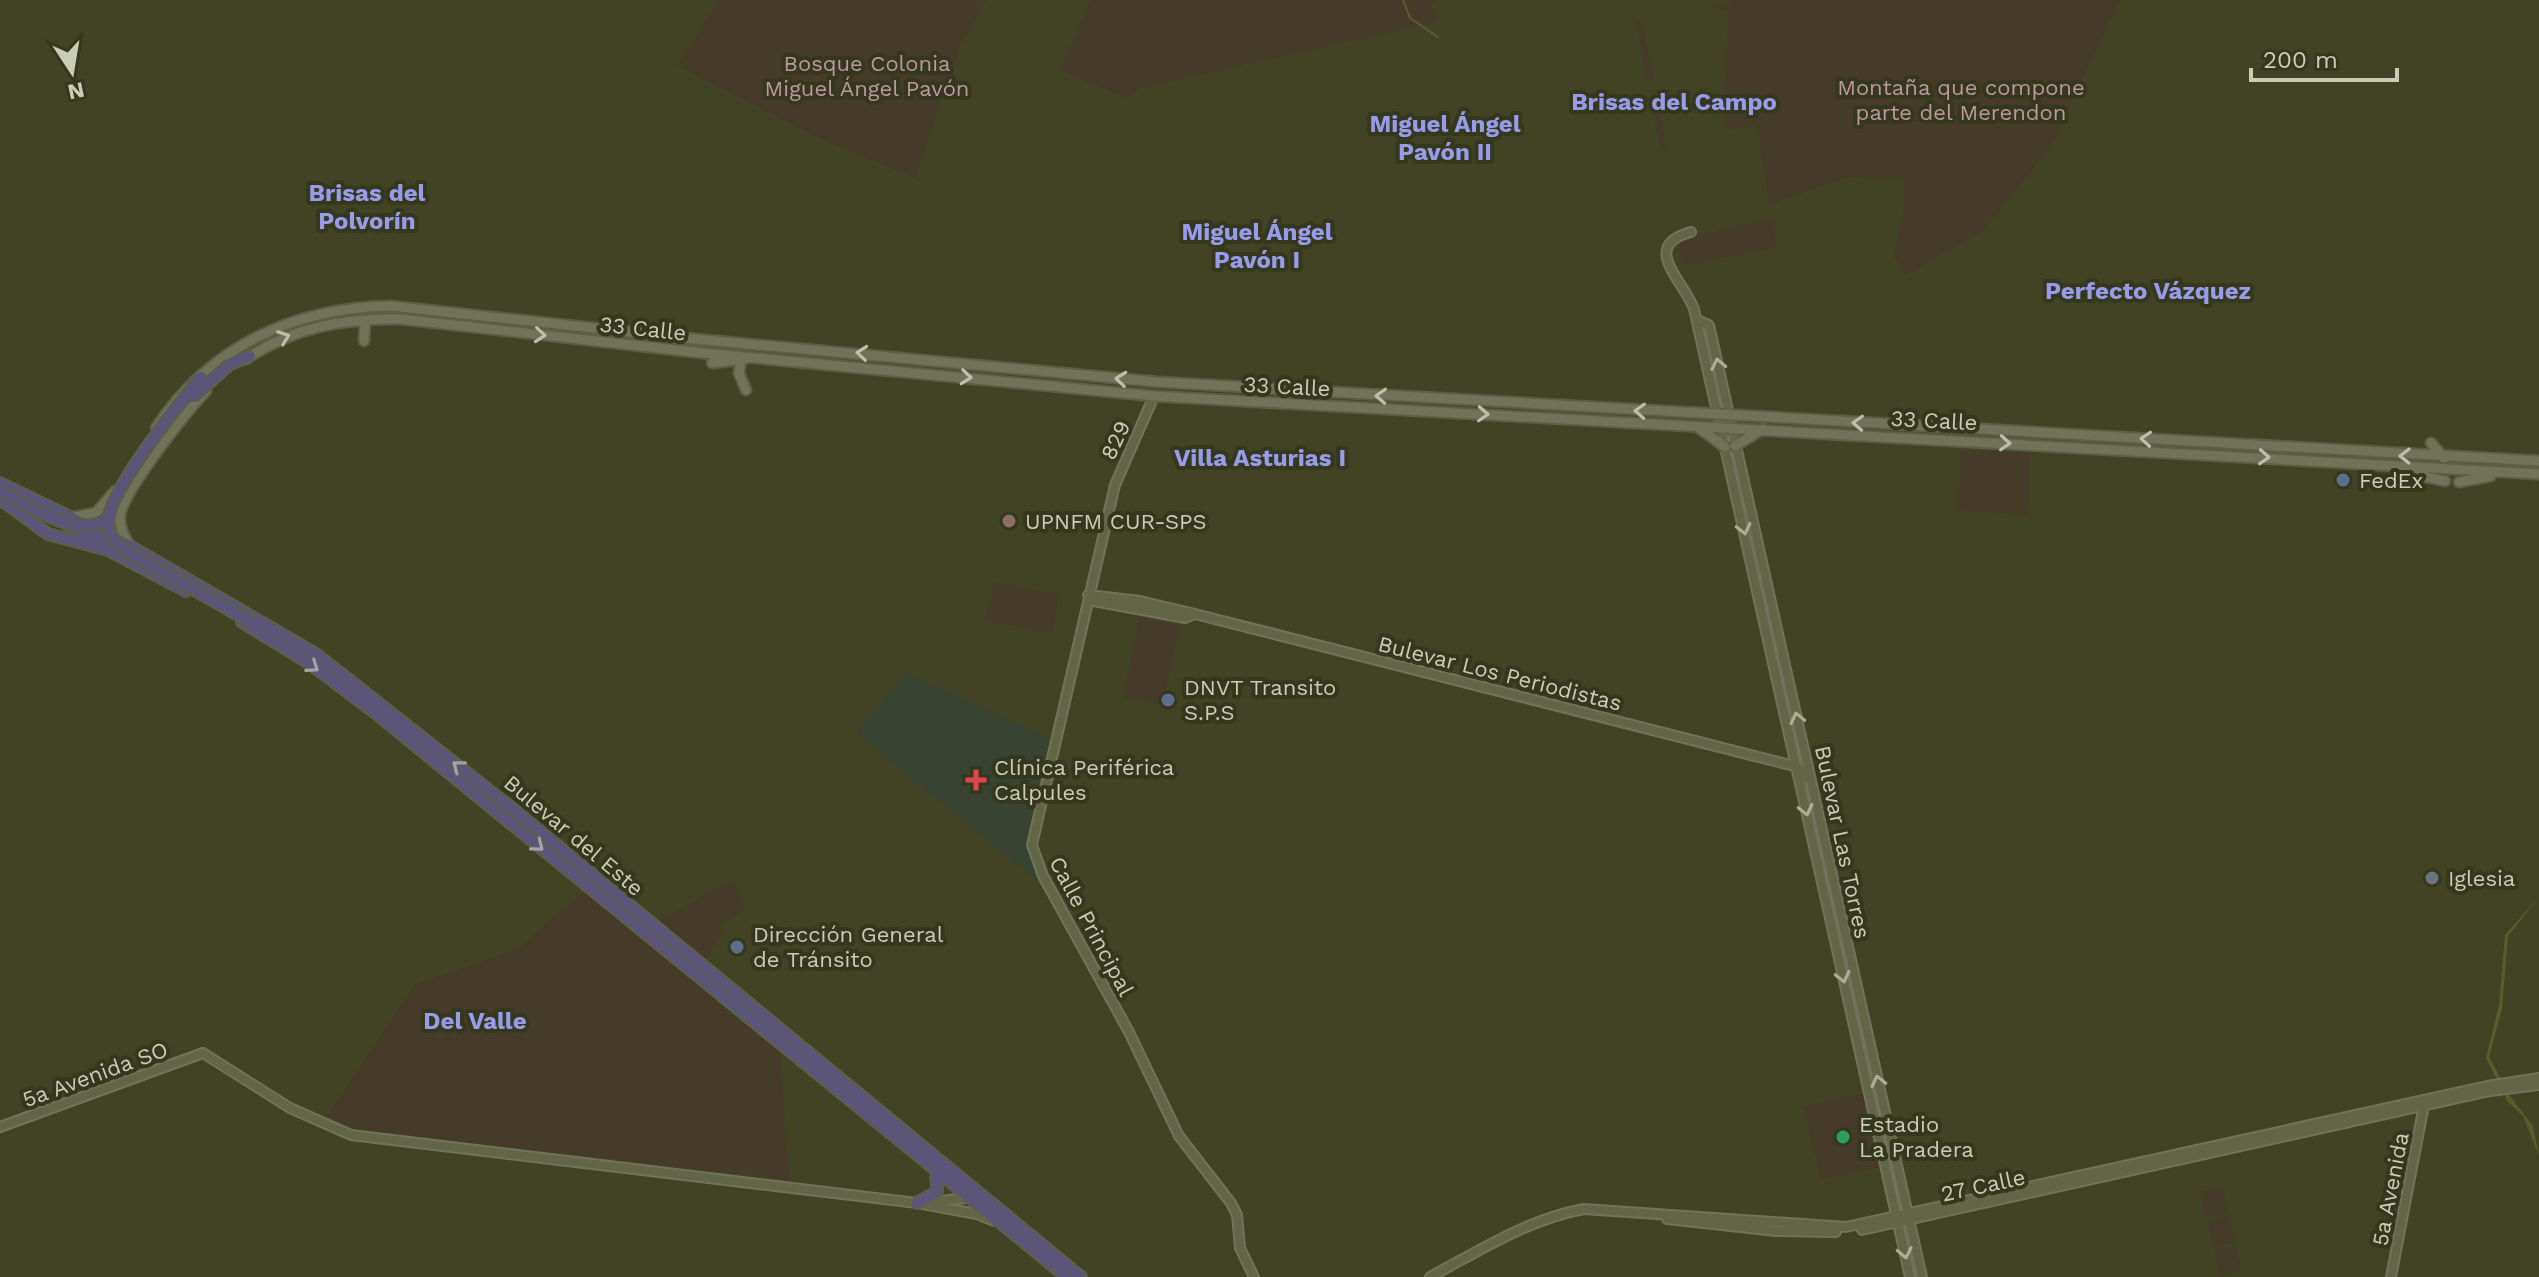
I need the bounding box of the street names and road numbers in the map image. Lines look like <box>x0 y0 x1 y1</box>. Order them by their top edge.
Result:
street label: 33 Calle <box>598 312 687 345</box>
street label: 33 Calle <box>1243 372 1331 401</box>
street label: 33 Calle <box>1890 406 1978 435</box>
street label: 829 <box>1096 417 1135 464</box>
street label: Bulevar Los Periodistas <box>1375 631 1624 716</box>
street label: Bulevar Las Torres <box>1810 743 1875 941</box>
street label: Bulevar del Este <box>499 770 648 901</box>
street label: Calle Principal <box>1044 852 1139 1000</box>
street label: 5a Avenida SO <box>19 1037 171 1112</box>
street label: 5a Avenida <box>2367 1130 2414 1248</box>
street label: 27 Calle <box>1939 1164 2027 1207</box>

